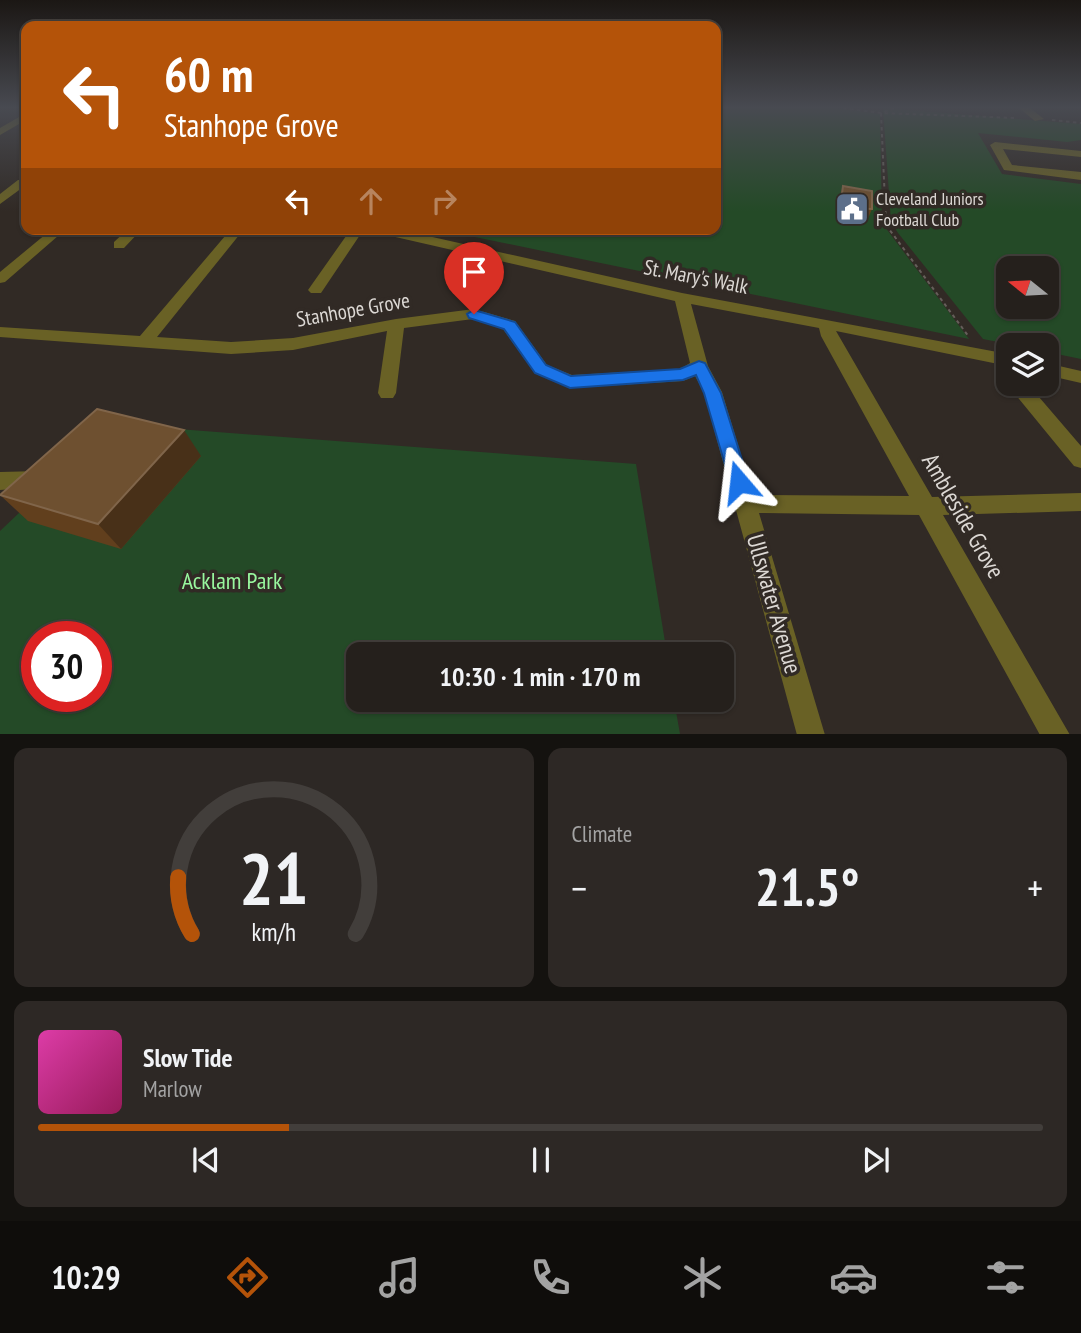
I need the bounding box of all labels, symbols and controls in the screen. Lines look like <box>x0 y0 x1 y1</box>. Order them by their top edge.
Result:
text: 60 m <box>164 42 253 106</box>
icon: left <box>49 49 140 140</box>
text: Stanhope Grove <box>164 104 339 146</box>
icon: left <box>279 182 317 220</box>
icon: ahead <box>352 182 390 220</box>
icon: right <box>425 182 463 220</box>
place label: Cleveland Juniors Football Club <box>876 187 984 231</box>
public building icon: Cleveland Juniors Football Club <box>833 190 871 228</box>
pin <box>444 242 504 314</box>
icon: arrive <box>455 253 493 291</box>
street label: St. Mary's Walk <box>642 253 751 300</box>
north arrow <box>996 256 1059 318</box>
map controls <box>996 256 1059 396</box>
street label: Stanhope Grove <box>294 286 412 333</box>
button: layers <box>996 333 1059 396</box>
position arrow <box>702 445 776 519</box>
street label: Ambleside Grove <box>915 448 1012 584</box>
street label: Ullswater Avenue <box>740 531 809 677</box>
park label: Acklam Park <box>182 565 283 596</box>
speed limit sign: 30 <box>21 621 112 712</box>
text: 10:30 · 1 min · 170 m <box>440 660 640 693</box>
text: Climate <box>572 819 632 848</box>
text: 21 <box>239 830 309 924</box>
text: 21.5° <box>755 853 860 920</box>
text: − <box>572 863 587 912</box>
text: + <box>1027 863 1043 912</box>
text: km/h <box>252 915 296 947</box>
text: Slow Tide <box>143 1041 233 1074</box>
text: Marlow <box>143 1074 202 1103</box>
icon: previous <box>187 1141 225 1179</box>
icon: pause <box>522 1141 560 1179</box>
icon: next <box>857 1141 895 1179</box>
icon: directions <box>223 1253 272 1302</box>
icon: music <box>375 1253 424 1302</box>
icon: phone <box>526 1253 575 1302</box>
icon: climate <box>678 1253 727 1302</box>
icon: car <box>829 1253 878 1302</box>
icon: filters <box>981 1253 1030 1302</box>
text: 10:29 <box>51 1256 120 1298</box>

